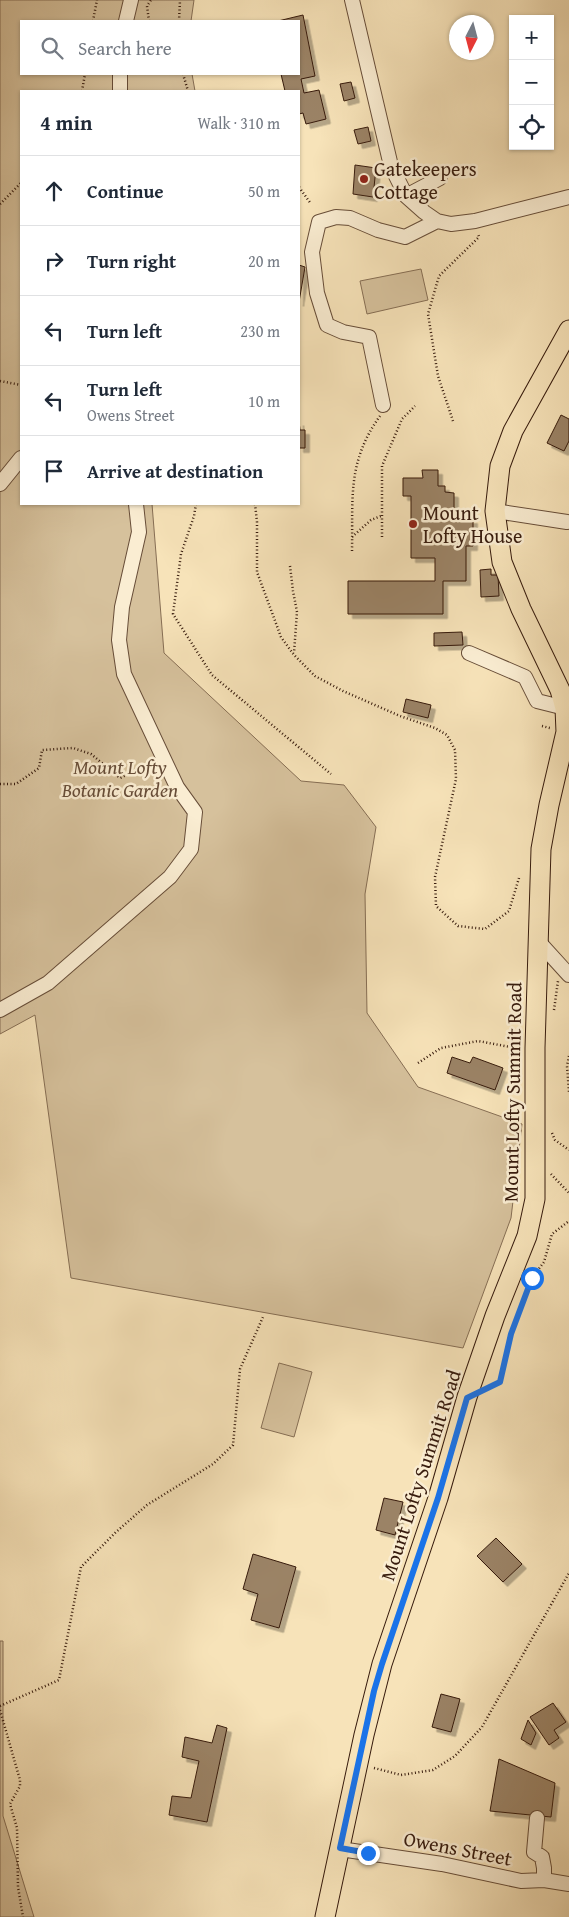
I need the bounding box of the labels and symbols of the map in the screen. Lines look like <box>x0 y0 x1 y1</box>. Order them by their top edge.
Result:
north arrow <box>449 15 494 60</box>
place label: Gatekeepers Cottage <box>374 154 477 206</box>
marker: Gatekeepers Cottage <box>358 173 370 185</box>
place label: Mount Lofty House <box>423 498 522 550</box>
marker: Mount Lofty House <box>407 518 419 530</box>
park label: Mount Lofty Botanic Garden <box>61 752 178 804</box>
street label: Mount Lofty Summit Road <box>496 981 528 1202</box>
route start <box>521 1267 544 1290</box>
street label: Mount Lofty Summit Road <box>372 1366 468 1584</box>
street label: Owens Street <box>401 1823 515 1873</box>
route end <box>357 1842 380 1865</box>

